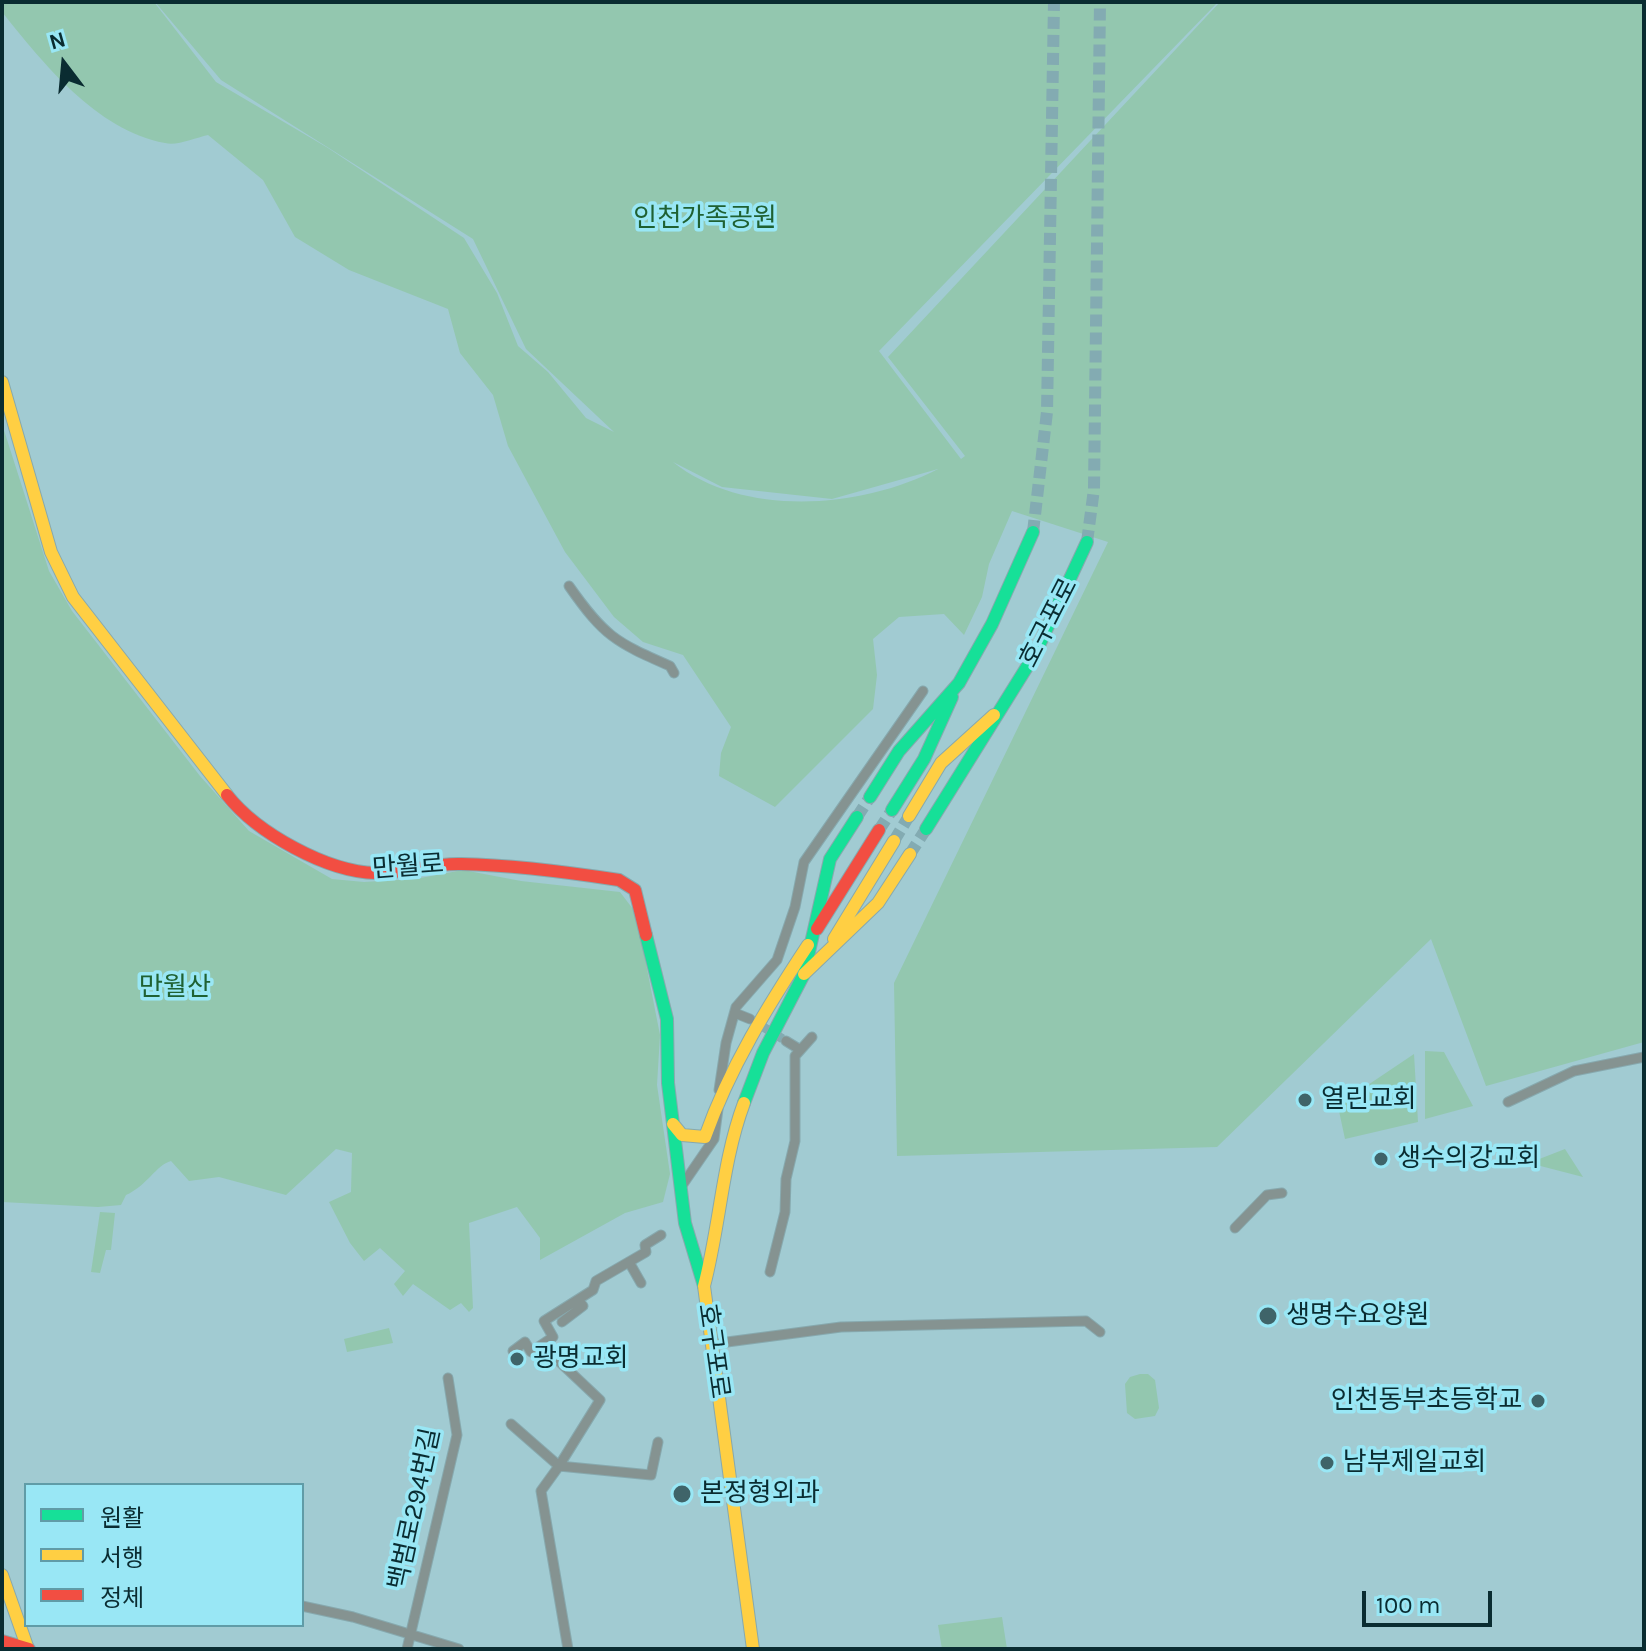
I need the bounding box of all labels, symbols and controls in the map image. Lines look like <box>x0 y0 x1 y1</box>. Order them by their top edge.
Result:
north arrow <box>24 24 104 104</box>
text: N <box>46 26 69 56</box>
park label: 인천가족공원 <box>633 203 777 235</box>
street label: 호구포로 <box>1013 573 1085 673</box>
street label: 만월로 <box>371 849 445 885</box>
park label: 만월산 <box>139 972 211 1004</box>
place label: 열린교회 <box>1321 1084 1417 1116</box>
marker: 열린교회 <box>1296 1091 1314 1109</box>
place label: 생수의강교회 <box>1397 1143 1541 1175</box>
marker: 생수의강교회 <box>1372 1150 1390 1168</box>
place label: 생명수요양원 <box>1286 1300 1430 1332</box>
street label: 호구포로 <box>691 1301 735 1401</box>
marker: 생명수요양원 <box>1257 1305 1279 1327</box>
place label: 광명교회 <box>533 1343 629 1375</box>
marker: 광명교회 <box>508 1350 526 1368</box>
place label: 인천동부초등학교 <box>1331 1385 1522 1417</box>
marker: 인천동부초등학교 <box>1529 1392 1547 1410</box>
street label: 백범로294번길 <box>383 1425 447 1593</box>
place label: 남부제일교회 <box>1343 1447 1487 1479</box>
marker: 남부제일교회 <box>1318 1454 1336 1472</box>
place label: 본정형외과 <box>700 1478 820 1510</box>
legend <box>24 1483 304 1627</box>
marker: 본정형외과 <box>671 1483 693 1505</box>
text: 원활 <box>100 1504 144 1532</box>
text: 서행 <box>100 1544 144 1572</box>
scale bar <box>1366 1575 1496 1625</box>
text: 정체 <box>100 1584 144 1612</box>
text: 100 m <box>1376 1591 1441 1619</box>

